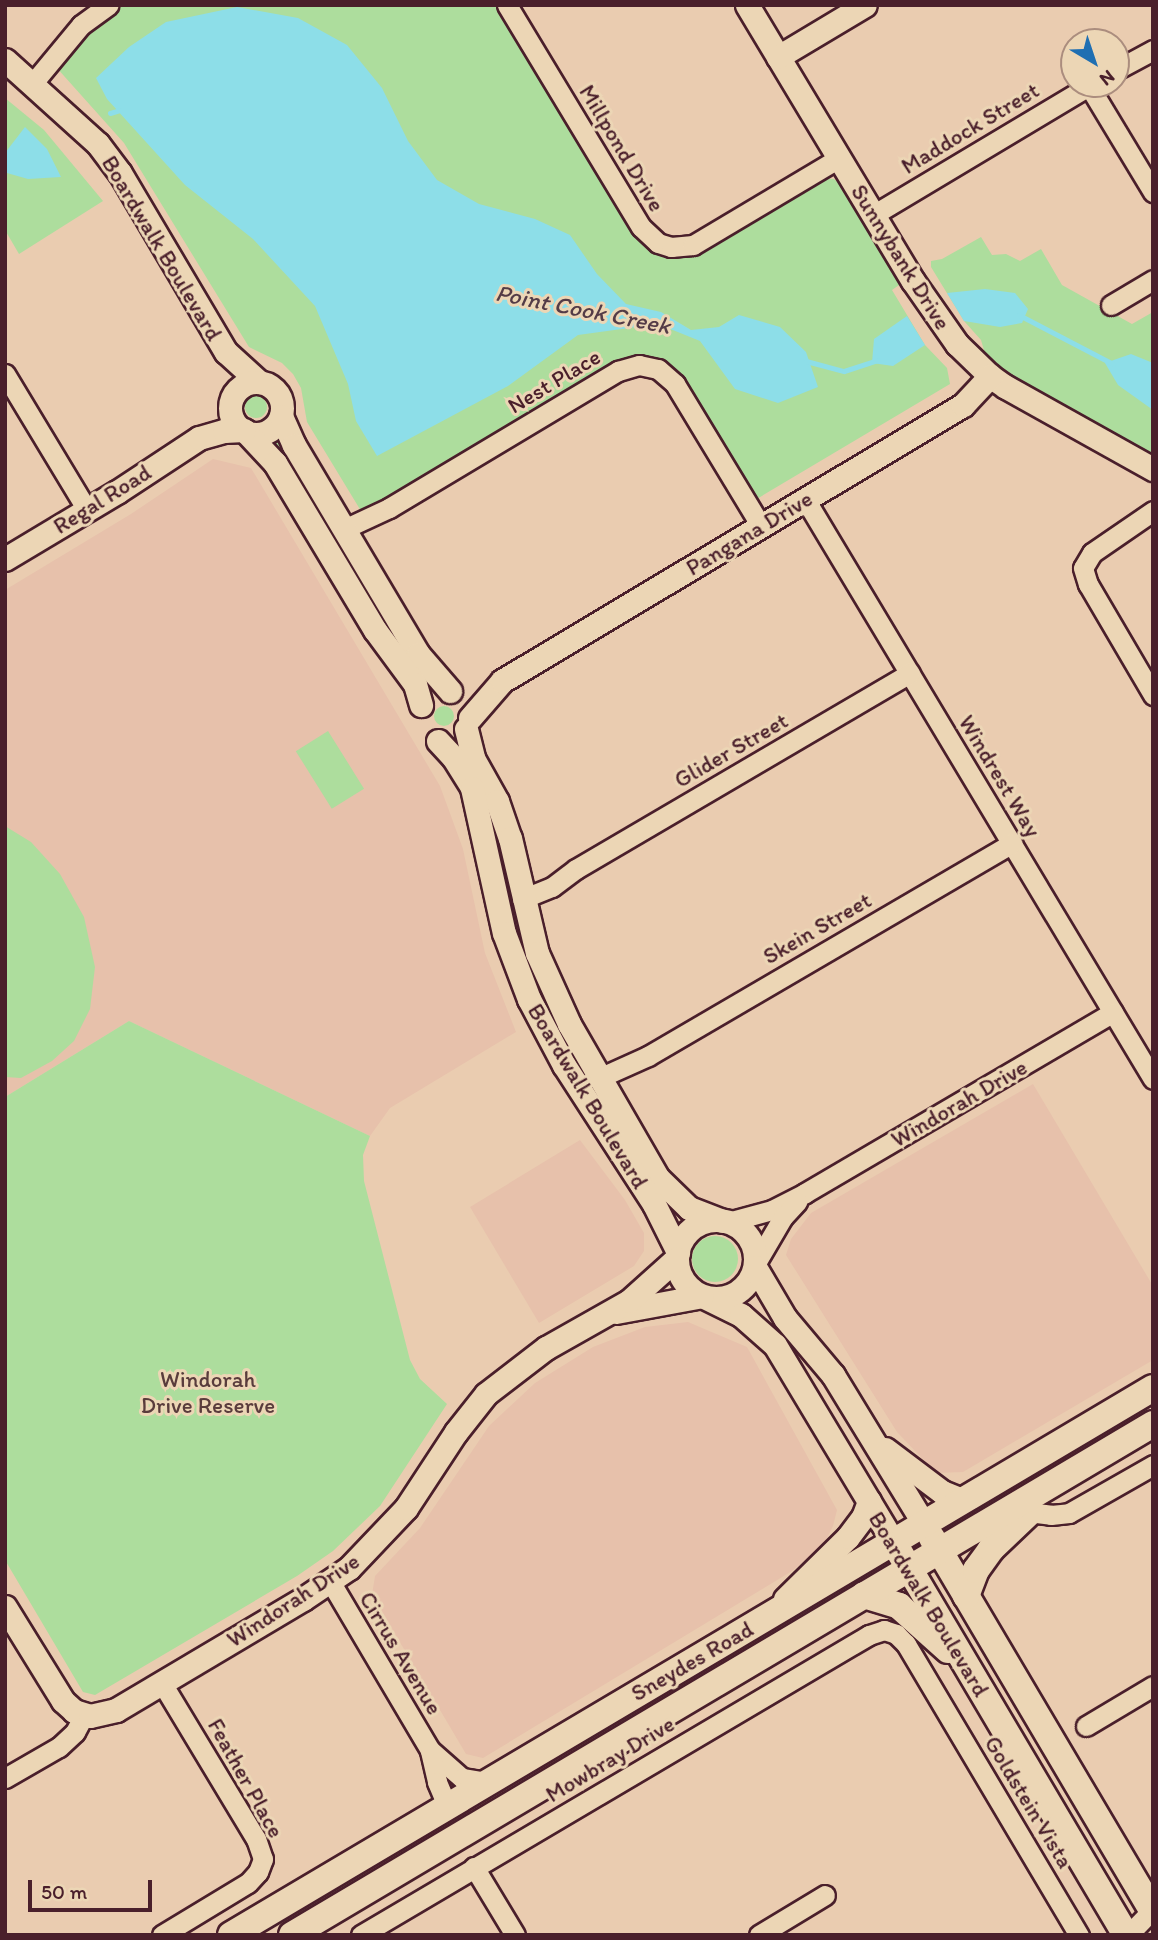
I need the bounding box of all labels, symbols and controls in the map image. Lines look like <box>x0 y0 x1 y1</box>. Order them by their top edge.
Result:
north arrow <box>1060 28 1130 98</box>
text: N <box>1095 65 1119 91</box>
street label: Maddock Street <box>896 76 1044 180</box>
street label: Millpond Drive <box>573 80 671 216</box>
street label: Boardwalk Boulevard <box>96 150 228 346</box>
street label: Sunnybank Drive <box>845 179 957 335</box>
water label: Point Cook Creek <box>493 278 673 340</box>
street label: Nest Place <box>503 343 605 419</box>
street label: Regal Road <box>48 458 156 540</box>
street label: Pangana Drive <box>681 485 817 581</box>
street label: Glider Street <box>669 706 793 794</box>
street label: Windrest Way <box>953 710 1047 842</box>
street label: Skein Street <box>758 886 876 970</box>
street label: Boardwalk Boulevard <box>522 998 654 1194</box>
street label: Windorah Drive <box>886 1053 1032 1153</box>
park label: Windorah Drive Reserve <box>141 1365 275 1419</box>
street label: Boardwalk Boulevard <box>863 1506 995 1702</box>
street label: Windorah Drive <box>221 1547 365 1653</box>
street label: Cirrus Avenue <box>354 1587 448 1719</box>
street label: Sneydes Road <box>626 1615 758 1707</box>
street label: Mowbray Drive <box>540 1710 680 1808</box>
street label: Feather Place <box>202 1714 290 1842</box>
street label: Goldstein Vista <box>979 1731 1079 1873</box>
scale bar <box>32 1867 156 1911</box>
text: 50 m <box>41 1879 87 1904</box>

